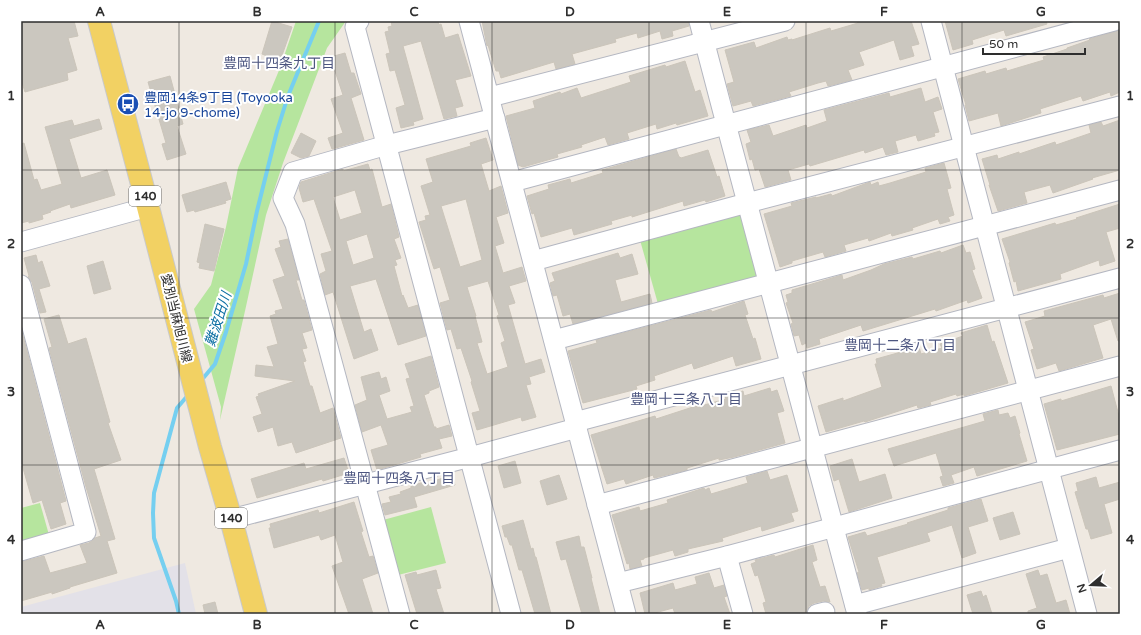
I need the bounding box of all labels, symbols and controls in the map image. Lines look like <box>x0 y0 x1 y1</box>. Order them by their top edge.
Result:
text: A <box>95 4 105 20</box>
text: B <box>252 4 262 20</box>
text: C <box>409 4 419 20</box>
text: D <box>565 4 575 20</box>
text: E <box>723 4 731 20</box>
text: F <box>880 4 888 20</box>
text: G <box>1036 4 1046 20</box>
scale bar <box>983 30 1085 56</box>
text: 50 m <box>989 37 1018 51</box>
district label: 豊岡十四条九丁目 <box>223 55 335 72</box>
text: 1 <box>7 88 15 104</box>
text: 1 <box>1126 88 1134 104</box>
place label: 豊岡14条9丁目 (Toyooka 14-jo 9-chome) <box>144 90 293 121</box>
bus stop icon: 豊岡14条9丁目 (Toyooka 14-jo 9-chome) <box>115 91 141 117</box>
road number: 140 <box>129 186 161 206</box>
text: 2 <box>7 236 15 252</box>
text: 2 <box>1126 236 1134 252</box>
street label: 愛別当麻旭川線 <box>157 272 195 364</box>
water label: 難波田川 <box>202 288 236 348</box>
district label: 豊岡十二条八丁目 <box>844 337 956 354</box>
text: 3 <box>7 384 15 400</box>
text: 3 <box>1126 384 1134 400</box>
district label: 豊岡十三条八丁目 <box>630 391 742 408</box>
district label: 豊岡十四条八丁目 <box>343 470 455 487</box>
road number: 140 <box>215 508 247 528</box>
text: 4 <box>7 532 16 548</box>
text: 4 <box>1126 532 1135 548</box>
north arrow <box>1071 565 1111 605</box>
text: N <box>1074 582 1090 594</box>
text: A <box>95 617 105 633</box>
text: B <box>252 617 262 633</box>
text: C <box>409 617 419 633</box>
text: D <box>565 617 575 633</box>
text: E <box>723 617 731 633</box>
text: F <box>880 617 888 633</box>
text: G <box>1036 617 1046 633</box>

